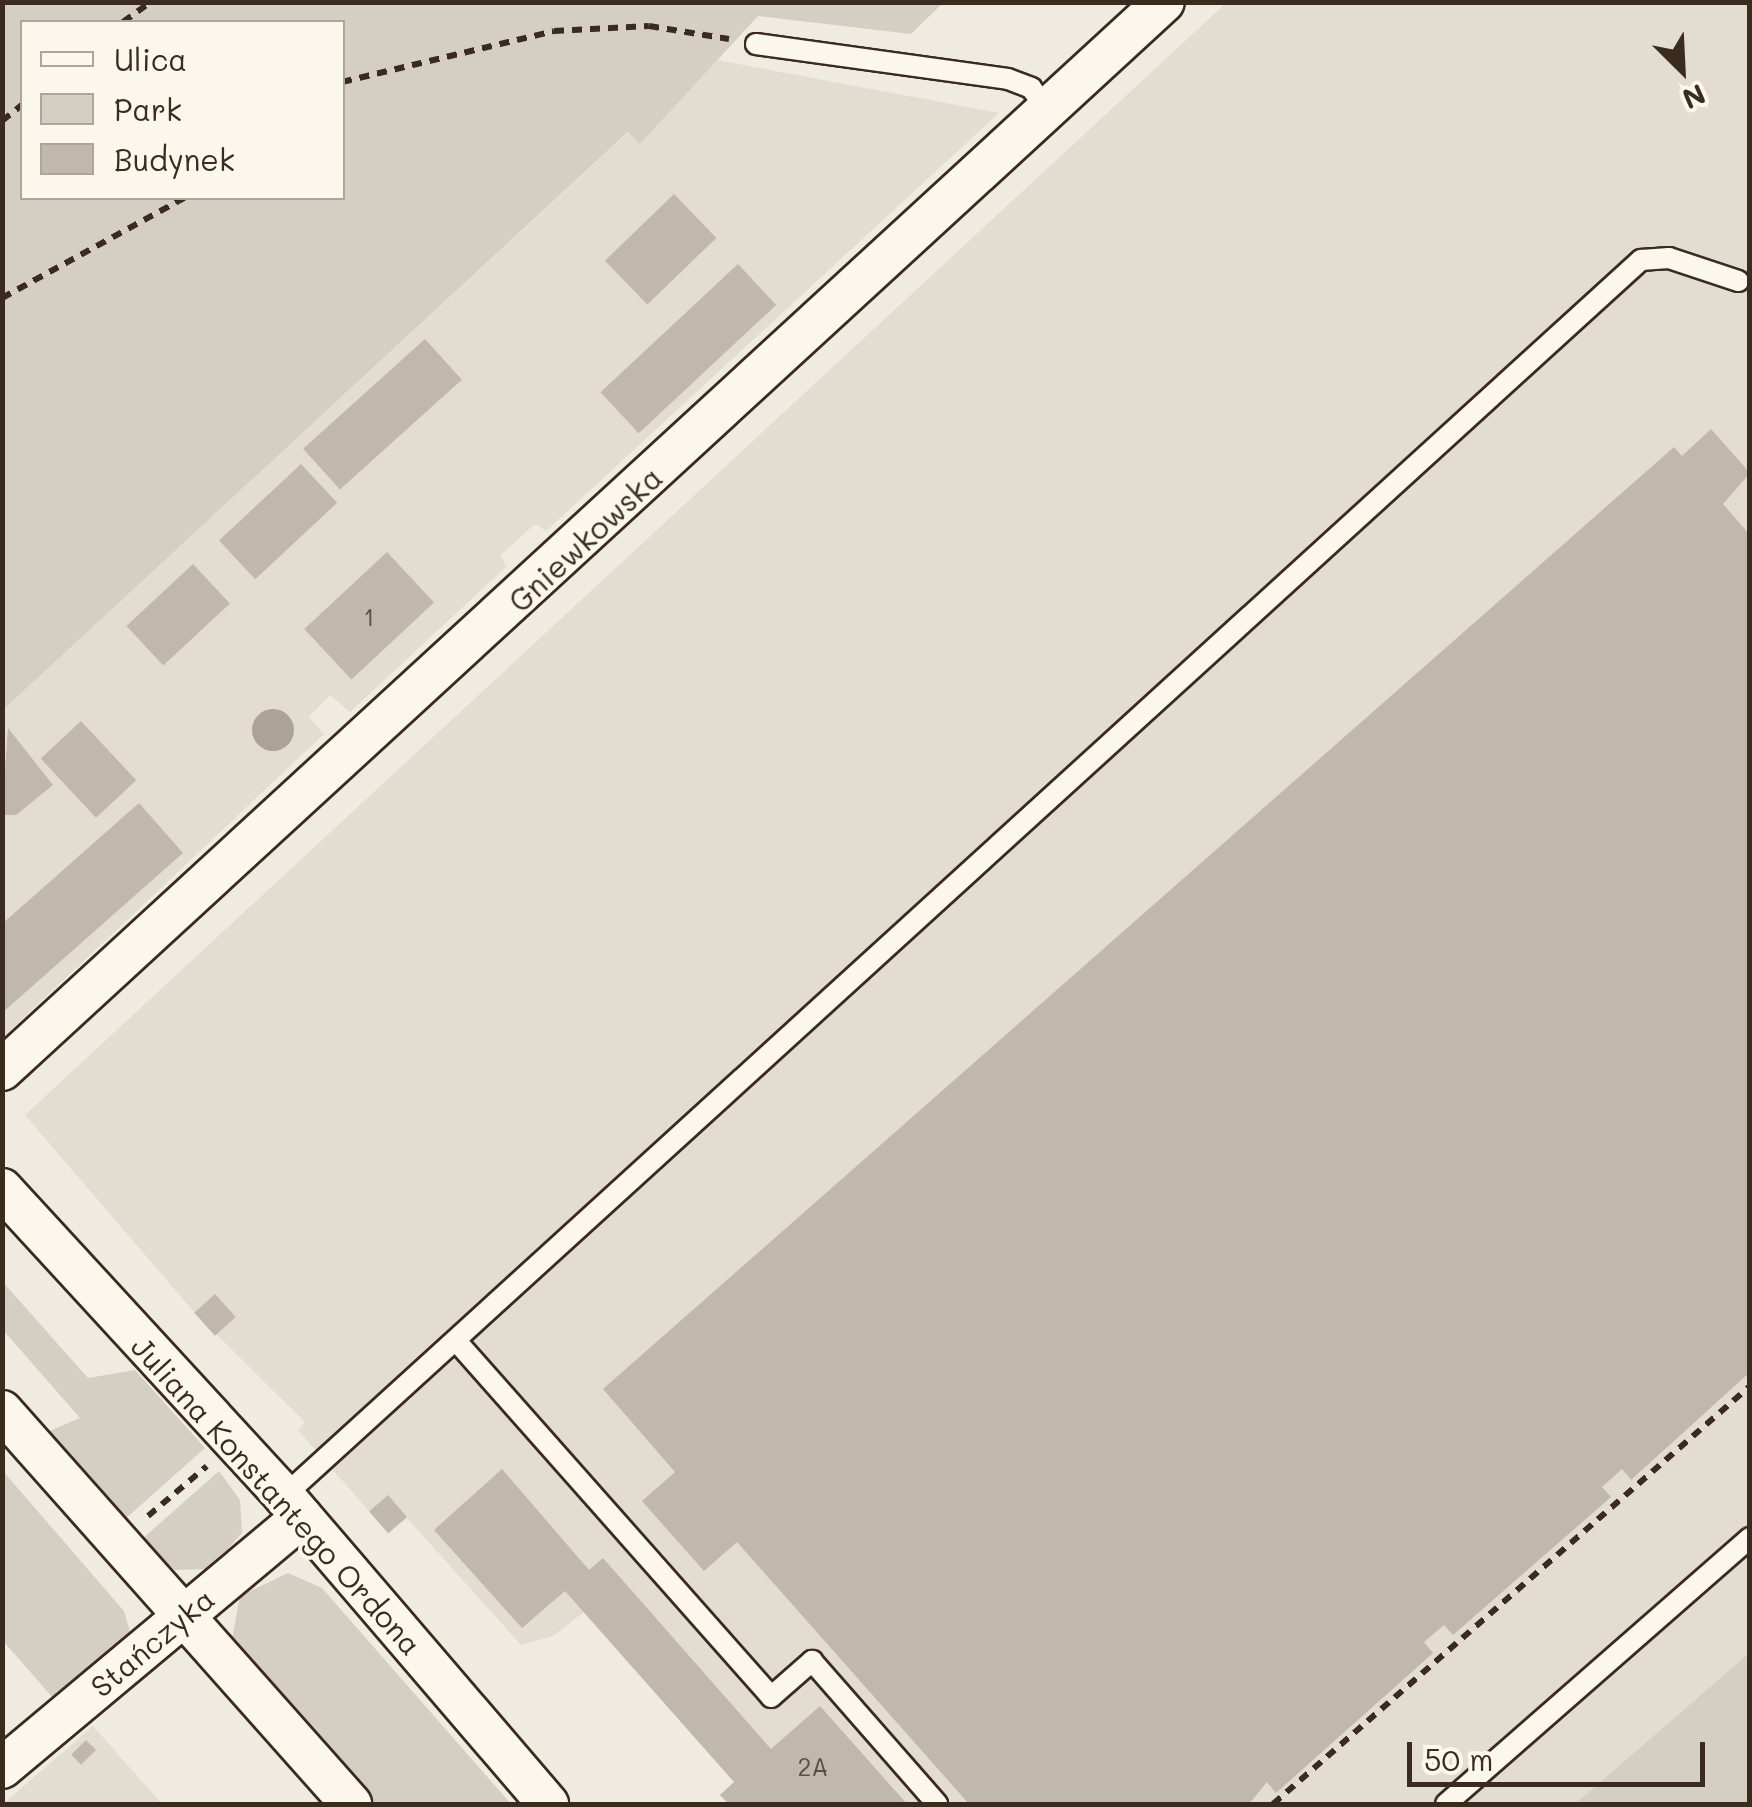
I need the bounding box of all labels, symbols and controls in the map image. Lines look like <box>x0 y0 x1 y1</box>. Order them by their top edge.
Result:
legend <box>20 20 345 200</box>
north arrow <box>1632 20 1732 120</box>
text: Ulica <box>114 39 187 79</box>
text: N <box>1677 77 1711 118</box>
text: Park <box>114 89 182 129</box>
text: Budynek <box>114 139 235 179</box>
street label: Gniewkowska <box>501 459 669 619</box>
house number: 1 <box>363 601 375 631</box>
street label: Juliana Konstantego Ordona <box>124 1328 430 1662</box>
street label: Stańczyka <box>83 1580 221 1704</box>
scale bar <box>1412 1722 1710 1784</box>
text: 50 m <box>1424 1739 1494 1779</box>
house number: 2A <box>797 1751 829 1781</box>

